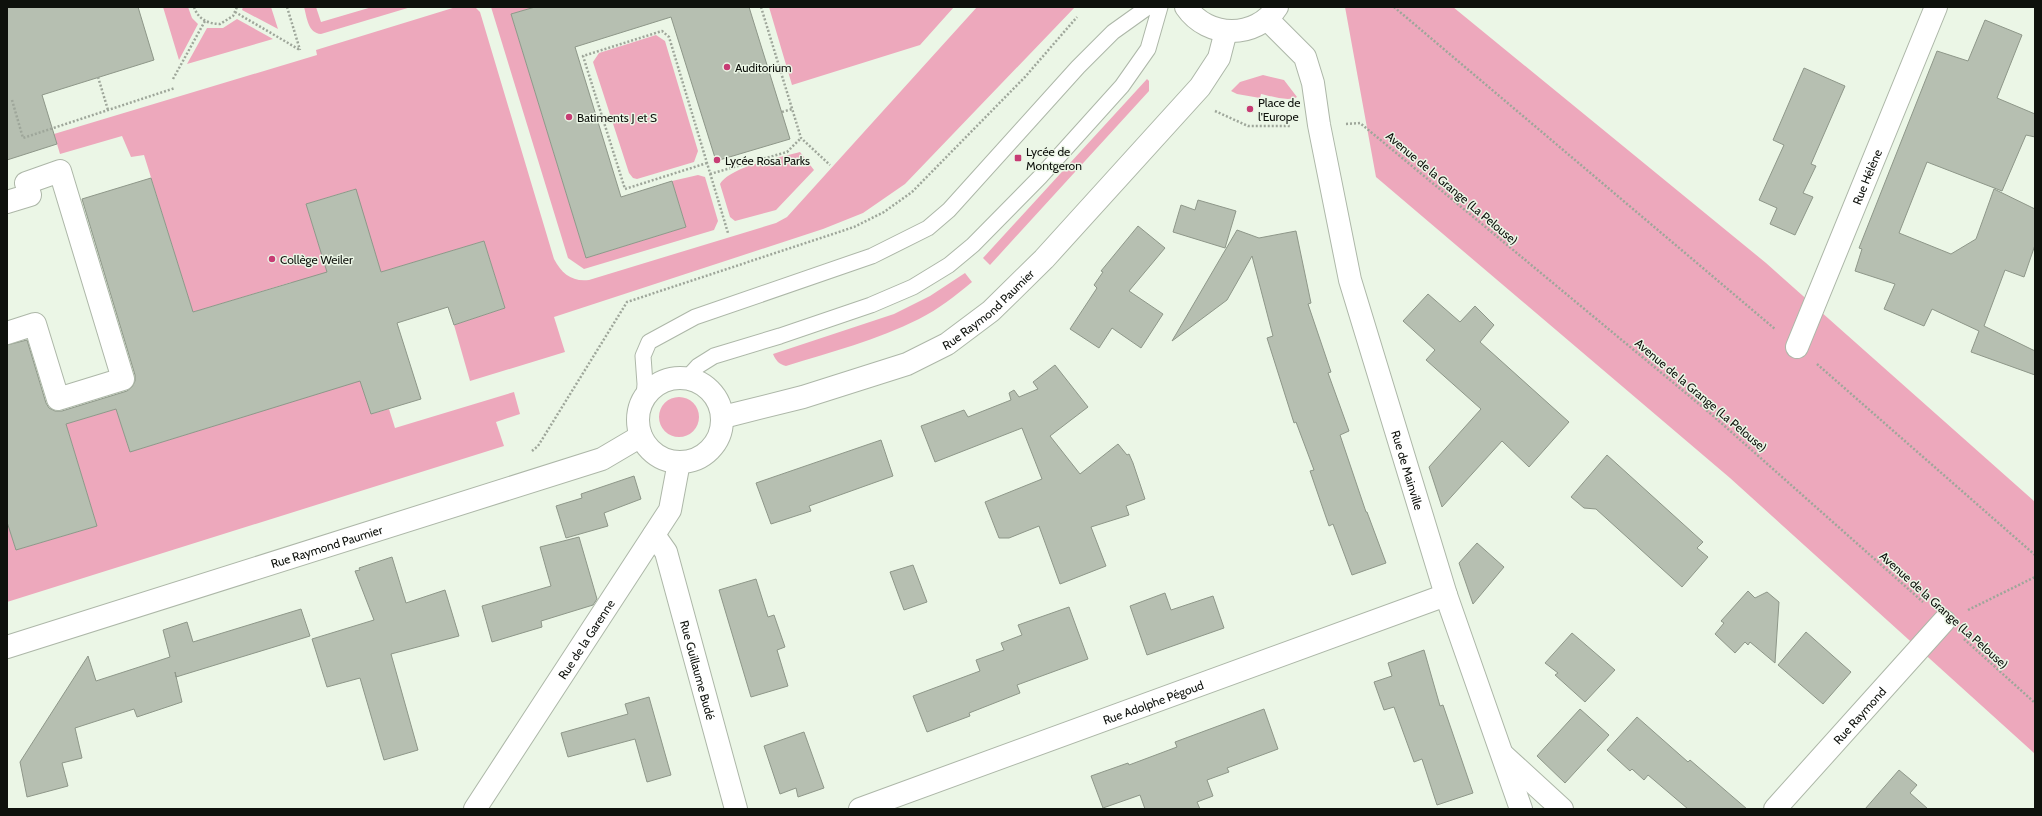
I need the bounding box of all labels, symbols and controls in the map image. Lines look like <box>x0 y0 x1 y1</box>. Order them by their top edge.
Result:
place label: Auditorium <box>735 60 792 75</box>
marker: Auditorium <box>722 62 732 72</box>
place label: Place de l'Europe <box>1258 95 1300 124</box>
marker: Place de l'Europe <box>1245 104 1255 114</box>
place label: Batiments J et S <box>577 110 657 125</box>
marker: Batiments J et S <box>564 112 574 122</box>
street label: Avenue de la Grange (La Pelouse) <box>1383 128 1521 248</box>
place label: Lycée de Montgeron <box>1026 144 1082 173</box>
street label: Rue Hélène <box>1849 147 1885 207</box>
place label: Lycée Rosa Parks <box>725 153 810 168</box>
marker: Lycée de Montgeron <box>1013 153 1023 163</box>
marker: Lycée Rosa Parks <box>712 155 722 165</box>
place label: Collège Weiler <box>280 252 353 267</box>
marker: Collège Weiler <box>267 254 277 264</box>
street label: Rue Raymond Paumier <box>940 266 1037 353</box>
street label: Avenue de la Grange (La Pelouse) <box>1632 335 1770 455</box>
street label: Rue de Mainville <box>1389 428 1427 512</box>
street label: Rue Raymond Paumier <box>269 521 384 571</box>
street label: Avenue de la Grange (La Pelouse) <box>1877 548 2011 672</box>
street label: Rue de la Garenne <box>554 596 617 682</box>
street label: Rue Guillaume Budé <box>677 618 719 721</box>
street label: Rue Adolphe Pégoud <box>1101 677 1205 727</box>
street label: Rue Raymond <box>1830 684 1889 747</box>

